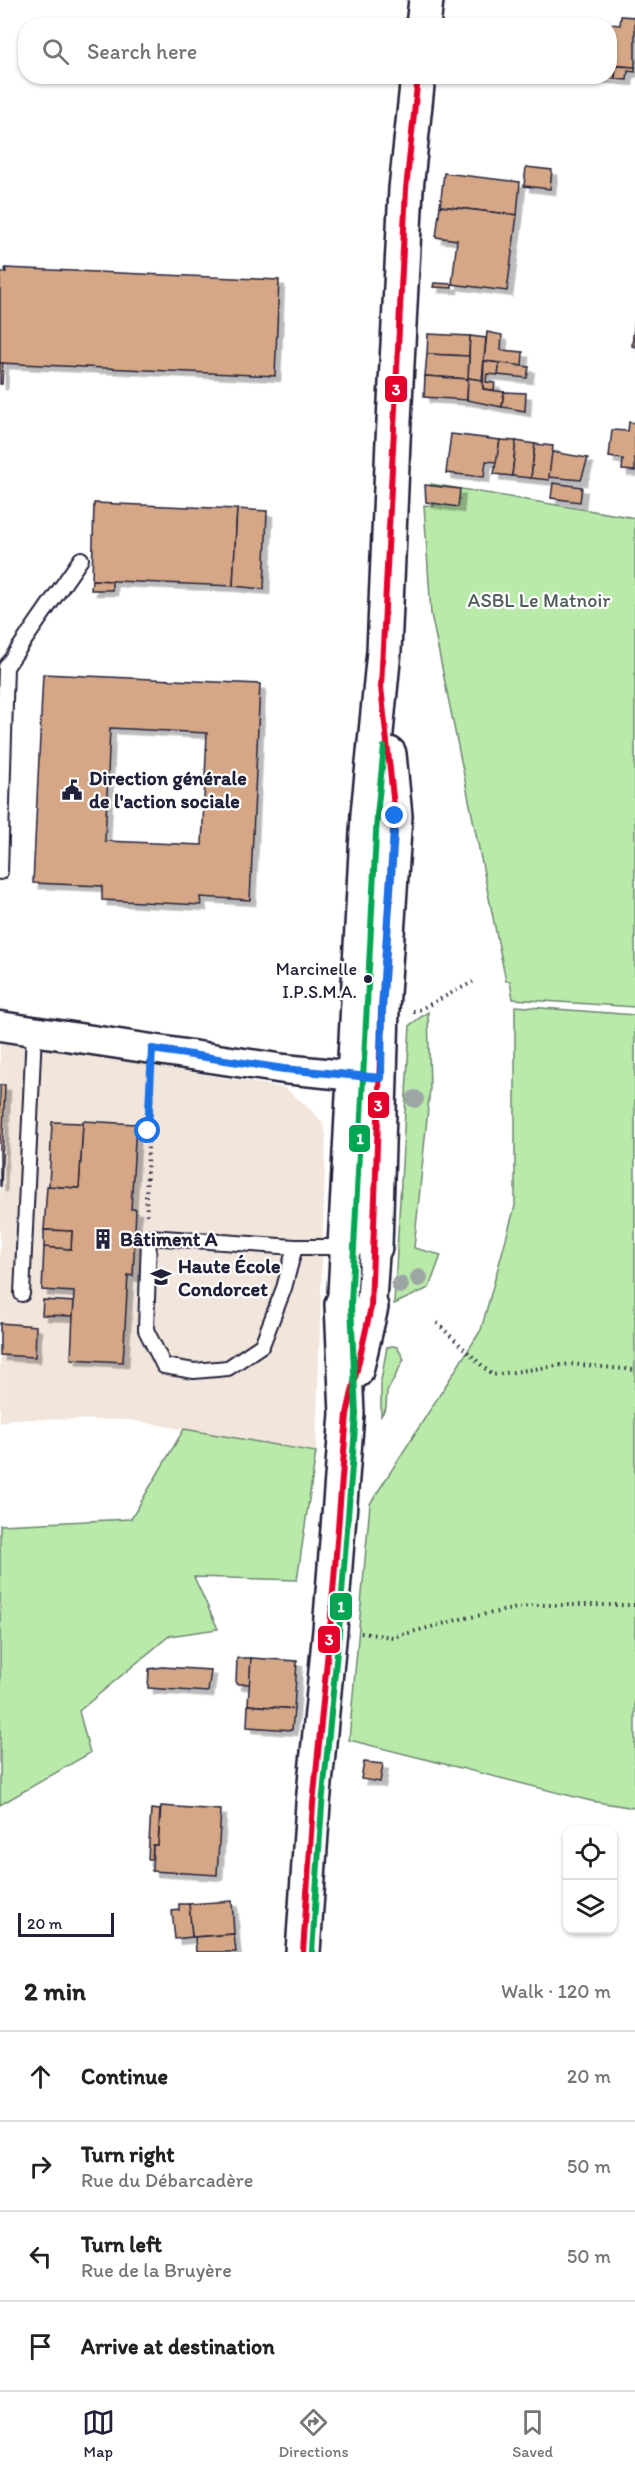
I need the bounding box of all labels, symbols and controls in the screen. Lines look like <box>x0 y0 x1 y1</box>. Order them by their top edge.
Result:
search box <box>18 18 617 84</box>
icon: search <box>39 35 72 68</box>
text: Search here <box>87 38 197 65</box>
line badge: 3 <box>384 375 408 403</box>
text: 3 <box>392 380 401 399</box>
park label: ASBL Le Matnoir <box>468 588 610 612</box>
place label: Direction générale de l'action sociale <box>89 766 247 813</box>
public building icon: Direction générale de l'action sociale <box>60 778 84 802</box>
route end <box>381 802 407 828</box>
place label: Marcinelle I.P.S.M.A. <box>276 958 357 1003</box>
marker: Marcinelle I.P.S.M.A. <box>362 973 374 985</box>
line badge: 3 <box>367 1091 390 1119</box>
text: 3 <box>374 1096 383 1115</box>
route start <box>134 1117 160 1143</box>
line badge: 1 <box>348 1124 371 1153</box>
text: 1 <box>356 1129 364 1148</box>
building icon: Bâtiment A <box>91 1227 115 1251</box>
place label: Bâtiment A <box>120 1227 218 1251</box>
place label: Haute École Condorcet <box>178 1254 281 1301</box>
school or university icon: Haute École Condorcet <box>149 1265 173 1289</box>
line badge: 1 <box>329 1592 353 1621</box>
text: 1 <box>337 1597 345 1616</box>
line badge: 3 <box>317 1625 341 1654</box>
text: 3 <box>325 1630 334 1649</box>
map controls <box>563 1826 617 1934</box>
button: locate <box>563 1826 617 1880</box>
button: layers <box>563 1880 617 1934</box>
scale bar <box>18 1910 114 1938</box>
text: 20 m <box>27 1914 62 1933</box>
text: 2 min <box>24 1975 86 2007</box>
text: Walk · 120 m <box>501 1979 611 2003</box>
icon: ahead <box>24 2060 57 2093</box>
text: Continue <box>81 2063 168 2090</box>
text: 20 m <box>567 2064 611 2088</box>
text: Turn right <box>81 2141 175 2168</box>
icon: right <box>24 2150 57 2183</box>
text: 50 m <box>567 2154 611 2178</box>
text: Rue du Débarcadère <box>81 2168 253 2192</box>
text: Turn left <box>81 2231 162 2258</box>
icon: left <box>24 2240 57 2273</box>
text: 50 m <box>567 2244 611 2268</box>
text: Rue de la Bruyère <box>81 2258 232 2282</box>
icon: arrive <box>24 2330 57 2363</box>
text: Arrive at destination <box>81 2333 275 2360</box>
tab: Map <box>82 2406 115 2461</box>
tab: Directions <box>278 2406 349 2461</box>
tab: Saved <box>512 2406 553 2461</box>

